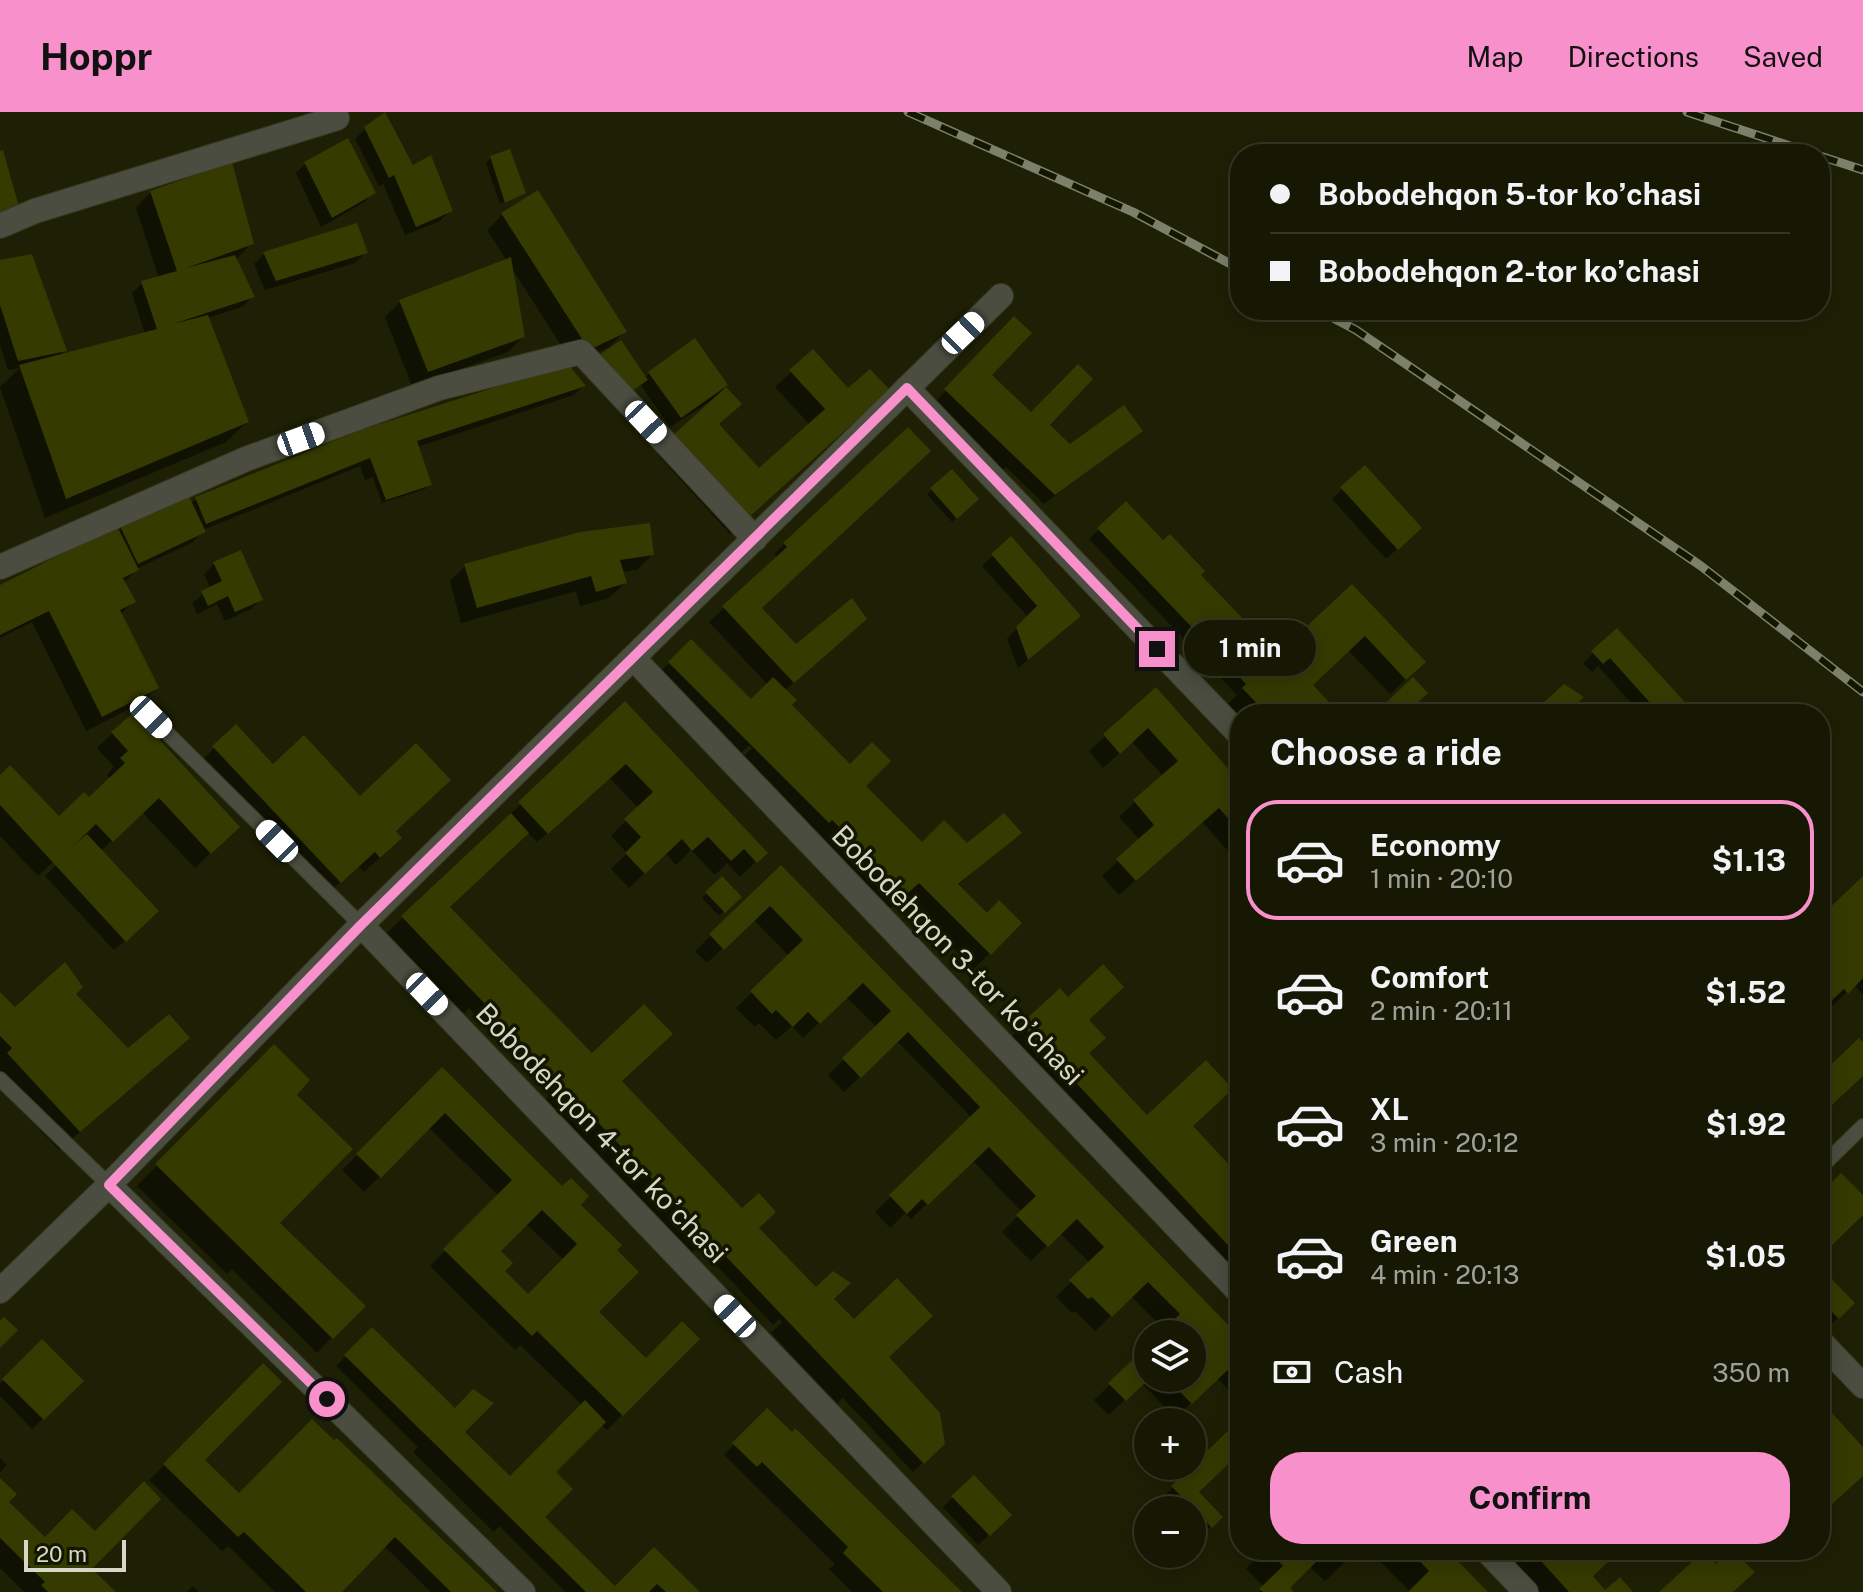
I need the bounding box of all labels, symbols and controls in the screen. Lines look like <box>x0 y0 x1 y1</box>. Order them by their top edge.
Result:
text: Hoppr <box>40 34 152 79</box>
text: Map <box>1467 40 1523 73</box>
text: Directions <box>1567 40 1699 73</box>
text: Saved <box>1743 40 1823 73</box>
text: Bobodehqon 5-tor koʼchasi <box>1318 176 1701 212</box>
text: Bobodehqon 2-tor koʼchasi <box>1318 253 1700 289</box>
car <box>937 308 989 358</box>
car <box>621 396 671 448</box>
car <box>274 420 328 458</box>
callout: 1 min <box>1185 621 1317 677</box>
route end <box>1139 631 1175 667</box>
text: 1 min <box>1219 632 1281 663</box>
car <box>126 692 176 742</box>
text: Choose a ride <box>1270 731 1502 773</box>
car <box>252 816 302 866</box>
street label: Bobodehqon 3-tor koʼchasi <box>826 818 1091 1091</box>
icon: car <box>1274 824 1346 896</box>
text: Economy <box>1370 827 1501 863</box>
text: $1.13 <box>1712 842 1786 878</box>
text: 1 min · 20:10 <box>1370 863 1513 894</box>
icon: car <box>1274 956 1346 1028</box>
text: Comfort <box>1370 959 1489 995</box>
car <box>402 968 452 1020</box>
text: $1.52 <box>1705 974 1786 1010</box>
text: 2 min · 20:11 <box>1370 995 1513 1026</box>
street label: Bobodehqon 4-tor koʼchasi <box>470 996 735 1269</box>
icon: car <box>1274 1088 1346 1160</box>
text: XL <box>1370 1091 1409 1127</box>
text: $1.92 <box>1706 1106 1786 1142</box>
text: 3 min · 20:12 <box>1370 1127 1519 1158</box>
icon: car <box>1274 1220 1346 1292</box>
text: Green <box>1370 1223 1457 1259</box>
text: $1.05 <box>1705 1238 1786 1274</box>
text: 4 min · 20:13 <box>1370 1259 1519 1290</box>
car <box>710 1290 760 1342</box>
map controls <box>1134 1320 1206 1568</box>
button: layers <box>1134 1320 1206 1392</box>
icon: cash <box>1270 1350 1314 1394</box>
text: Cash <box>1334 1354 1403 1390</box>
text: 350 m <box>1712 1357 1790 1388</box>
route start <box>309 1381 345 1417</box>
button: + <box>1134 1408 1206 1480</box>
button: Confirm <box>1270 1452 1790 1544</box>
button: − <box>1134 1496 1206 1568</box>
scale bar <box>24 1536 126 1572</box>
text: 20 m <box>36 1541 87 1567</box>

